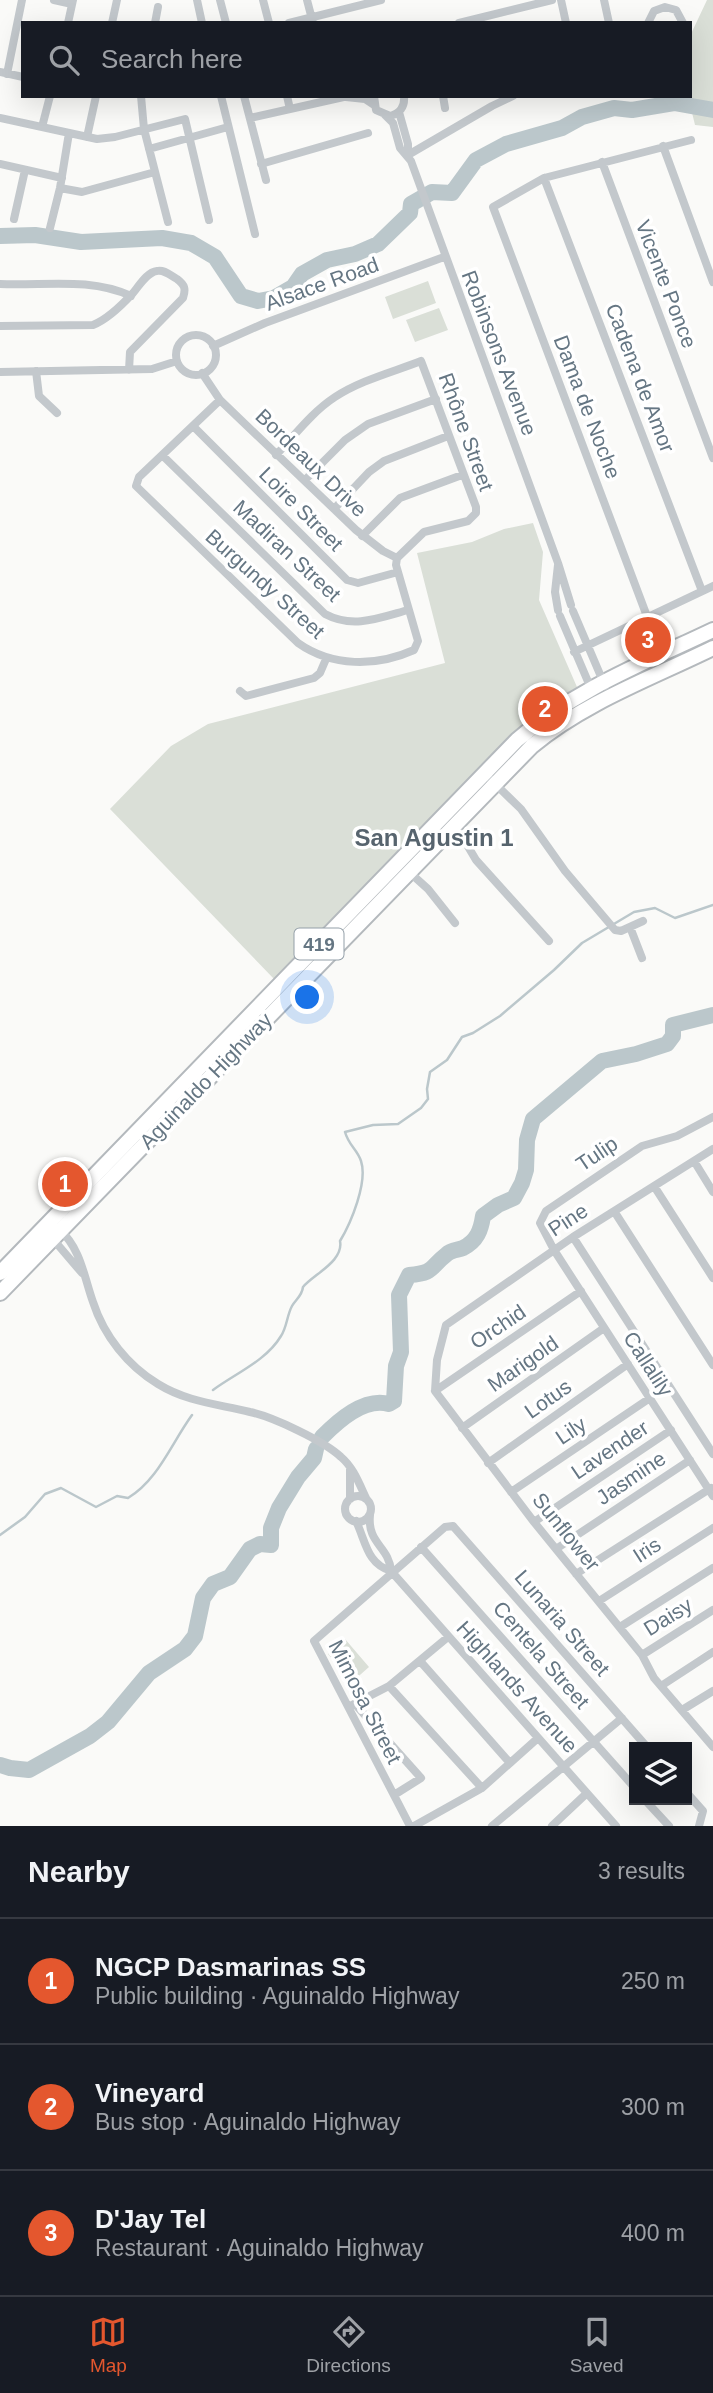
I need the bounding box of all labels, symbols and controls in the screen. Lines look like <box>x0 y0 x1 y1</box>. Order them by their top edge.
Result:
search box <box>21 21 692 98</box>
icon: search <box>45 41 83 79</box>
text: Search here <box>101 44 243 74</box>
street label: Vicente Ponce <box>632 217 701 351</box>
street label: Alsace Road <box>262 252 382 315</box>
street label: Robinsons Avenue <box>457 267 542 439</box>
street label: Cadena de Amor <box>601 300 679 456</box>
street label: Dama de Noche <box>550 332 625 482</box>
street label: Rhône Street <box>435 370 498 494</box>
street label: Bordeaux Drive <box>251 404 371 521</box>
street label: Loire Street <box>255 462 348 555</box>
street label: Madiran Street <box>229 495 346 606</box>
street label: Burgundy Street <box>201 524 330 643</box>
pin: 3 <box>625 614 671 666</box>
pin: 2 <box>522 683 568 735</box>
district label: San Agustin 1 <box>354 824 514 851</box>
road number: 419 <box>294 928 344 960</box>
your location <box>290 980 324 1014</box>
street label: Aguinaldo Highway <box>135 1008 277 1153</box>
street label: Tulip <box>572 1132 622 1176</box>
pin: 1 <box>42 1158 88 1210</box>
street label: Pine <box>544 1198 592 1241</box>
street label: Orchid <box>466 1300 530 1353</box>
street label: Callalily <box>619 1327 678 1401</box>
street label: Marigold <box>483 1331 562 1396</box>
street label: Lotus <box>520 1374 575 1423</box>
street label: Lily <box>551 1412 591 1449</box>
street label: Lavender <box>567 1416 652 1484</box>
street label: Jasmine <box>592 1446 670 1509</box>
street label: Sunflower <box>528 1488 605 1575</box>
street label: Iris <box>629 1532 665 1567</box>
street label: Lunaria Street <box>510 1565 614 1680</box>
street label: Daisy <box>639 1593 697 1640</box>
street label: Centela Street <box>489 1596 594 1713</box>
street label: Highlands Avenue <box>452 1616 582 1757</box>
street label: Mimosa Street <box>324 1636 406 1767</box>
map controls <box>629 1742 692 1805</box>
button: layers <box>629 1742 692 1805</box>
text: Nearby <box>28 1855 130 1888</box>
text: 3 results <box>598 1858 685 1884</box>
text: NGCP Dasmarinas SS <box>95 1952 366 1982</box>
text: 1 <box>45 1968 57 1994</box>
text: 250 m <box>621 1968 685 1994</box>
text: Public building · Aguinaldo Highway <box>95 1983 459 2009</box>
text: Vineyard <box>95 2078 204 2108</box>
text: 2 <box>45 2094 57 2120</box>
text: 300 m <box>621 2094 685 2120</box>
text: Bus stop · Aguinaldo Highway <box>95 2109 401 2135</box>
text: D'Jay Tel <box>95 2204 206 2234</box>
text: 3 <box>45 2220 57 2246</box>
text: 400 m <box>621 2220 685 2246</box>
text: Restaurant · Aguinaldo Highway <box>95 2235 424 2261</box>
tab: Map <box>89 2313 127 2377</box>
tab: Directions <box>306 2313 391 2377</box>
tab: Saved <box>570 2313 624 2377</box>

